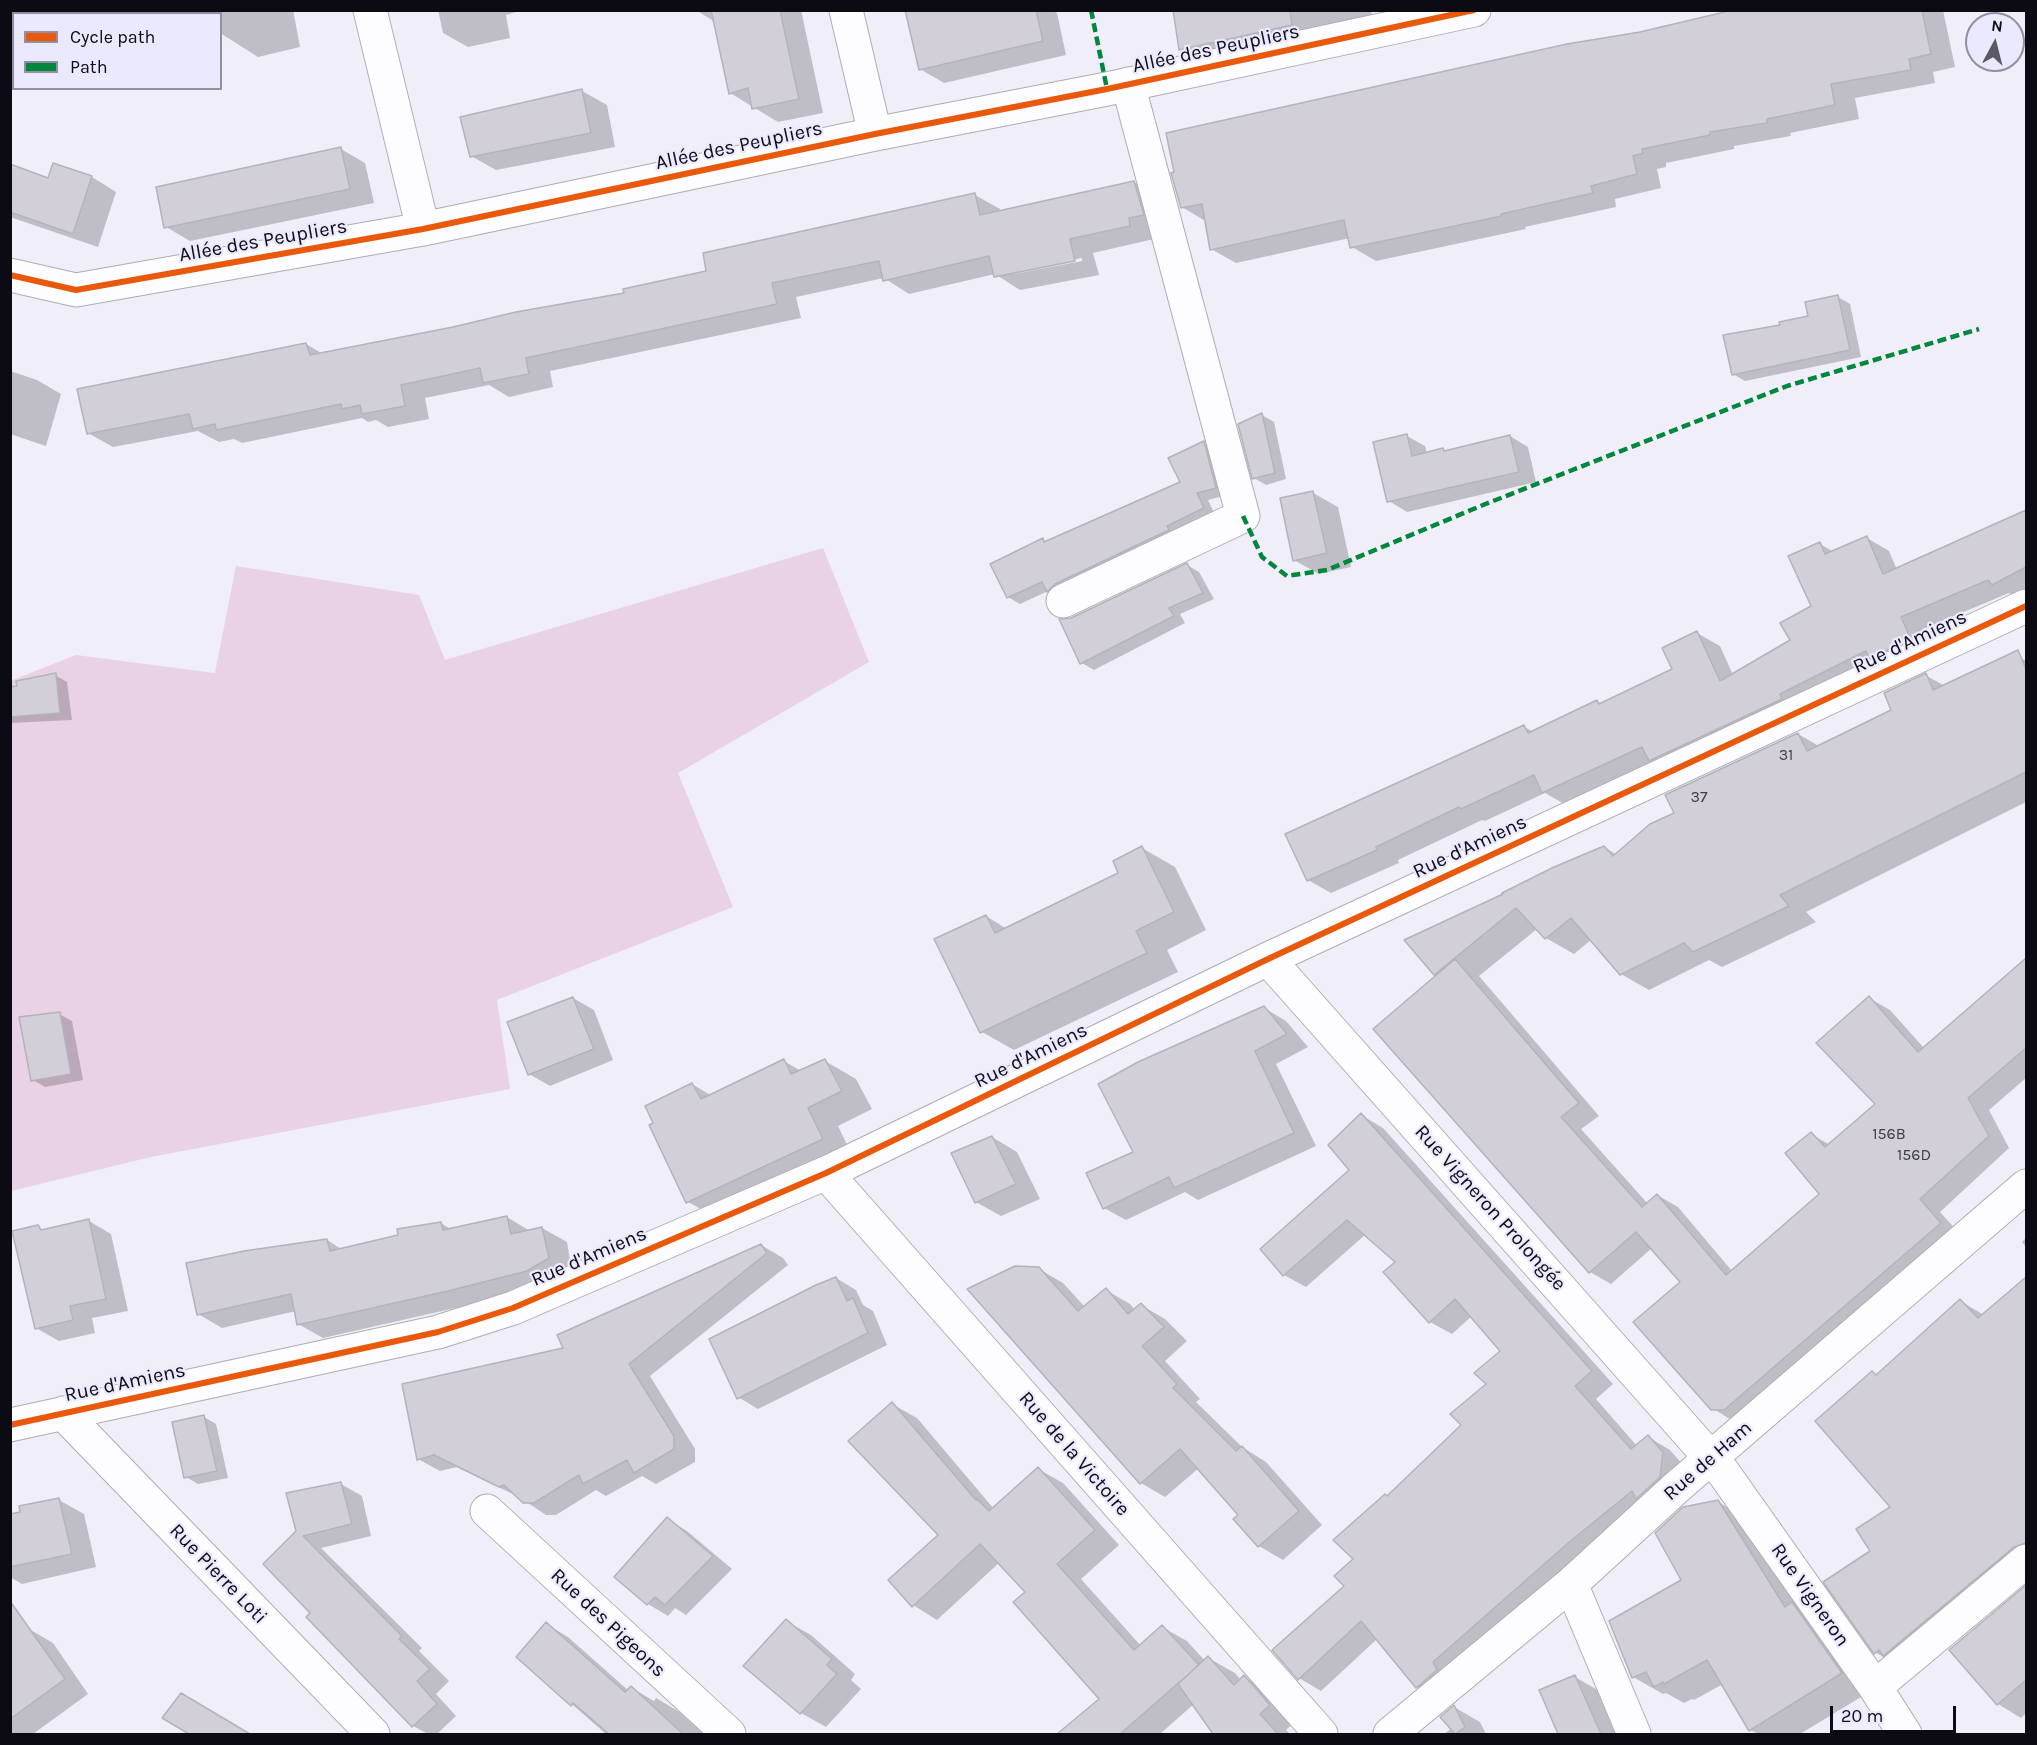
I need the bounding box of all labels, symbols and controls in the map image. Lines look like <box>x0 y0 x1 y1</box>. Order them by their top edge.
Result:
legend <box>12 12 222 90</box>
north arrow <box>1965 12 2025 72</box>
text: N <box>1990 15 2004 36</box>
street label: Allée des Peupliers <box>1130 20 1302 78</box>
text: Cycle path <box>70 26 155 48</box>
text: Path <box>70 56 108 78</box>
street label: Allée des Peupliers <box>653 117 825 175</box>
street label: Allée des Peupliers <box>177 214 349 268</box>
street label: Rue d'Amiens <box>1849 605 1971 679</box>
house number: 31 <box>1779 745 1793 765</box>
house number: 37 <box>1691 787 1707 807</box>
street label: Rue d'Amiens <box>1409 810 1531 884</box>
street label: Rue d'Amiens <box>970 1018 1092 1094</box>
street label: Rue Vigneron Prolongée <box>1409 1120 1571 1296</box>
house number: 156B <box>1872 1124 1906 1144</box>
house number: 156D <box>1897 1145 1931 1165</box>
street label: Rue d'Amiens <box>528 1222 650 1292</box>
street label: Rue d'Amiens <box>62 1358 188 1408</box>
street label: Rue de la Victoire <box>1013 1387 1135 1521</box>
street label: Rue de Ham <box>1659 1416 1757 1506</box>
street label: Rue Pierre Loti <box>164 1519 272 1629</box>
street label: Rue Vigneron <box>1766 1539 1854 1651</box>
street label: Rue des Pigeons <box>545 1563 671 1683</box>
scale bar <box>1833 1694 1959 1732</box>
text: 20 m <box>1841 1705 1883 1727</box>

